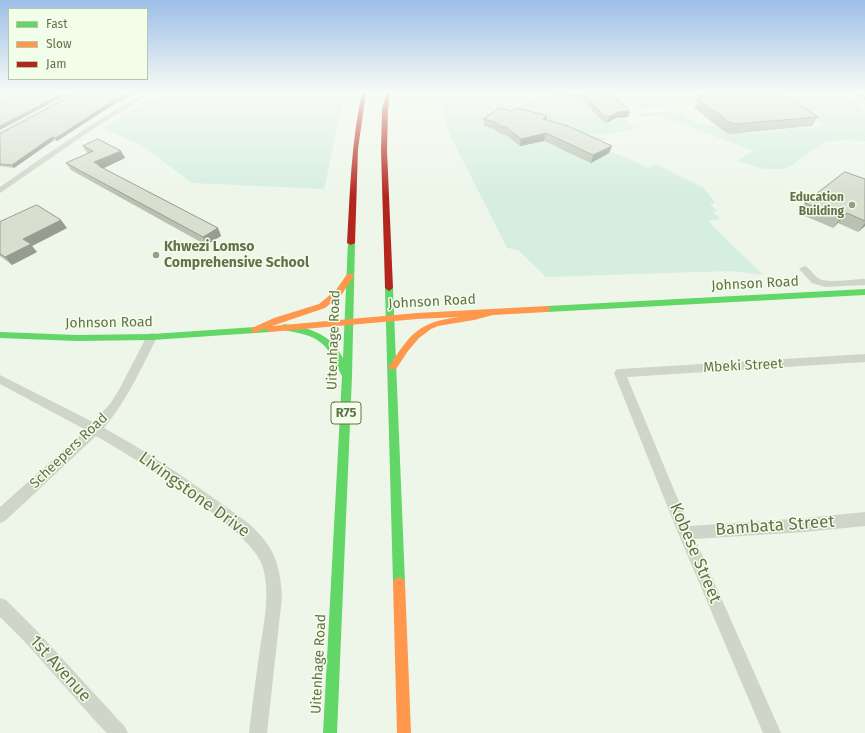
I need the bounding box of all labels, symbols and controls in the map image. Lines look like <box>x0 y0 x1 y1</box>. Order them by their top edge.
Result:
legend <box>8 8 148 80</box>
text: Fast <box>46 17 68 31</box>
text: Slow <box>46 37 72 51</box>
text: Jam <box>46 57 66 71</box>
place label: Education Building <box>790 191 844 219</box>
marker: Education Building <box>847 200 857 210</box>
place label: Khwezi Lomso Comprehensive School <box>164 239 309 272</box>
marker: Khwezi Lomso Comprehensive School <box>151 250 161 260</box>
street label: Johnson Road <box>711 273 799 295</box>
street label: Uitenhage Road <box>324 290 344 390</box>
street label: Johnson Road <box>388 291 476 313</box>
street label: Johnson Road <box>65 314 153 332</box>
street label: Mbeki Street <box>703 356 783 376</box>
road number: R75 <box>331 402 361 424</box>
street label: Scheepers Road <box>27 410 111 492</box>
street label: Livingstone Drive <box>134 448 254 542</box>
street label: Kobese Street <box>665 500 725 606</box>
street label: Bambata Street <box>715 512 835 540</box>
street label: Uitenhage Road <box>308 614 330 714</box>
street label: 1st Avenue <box>25 632 95 706</box>

